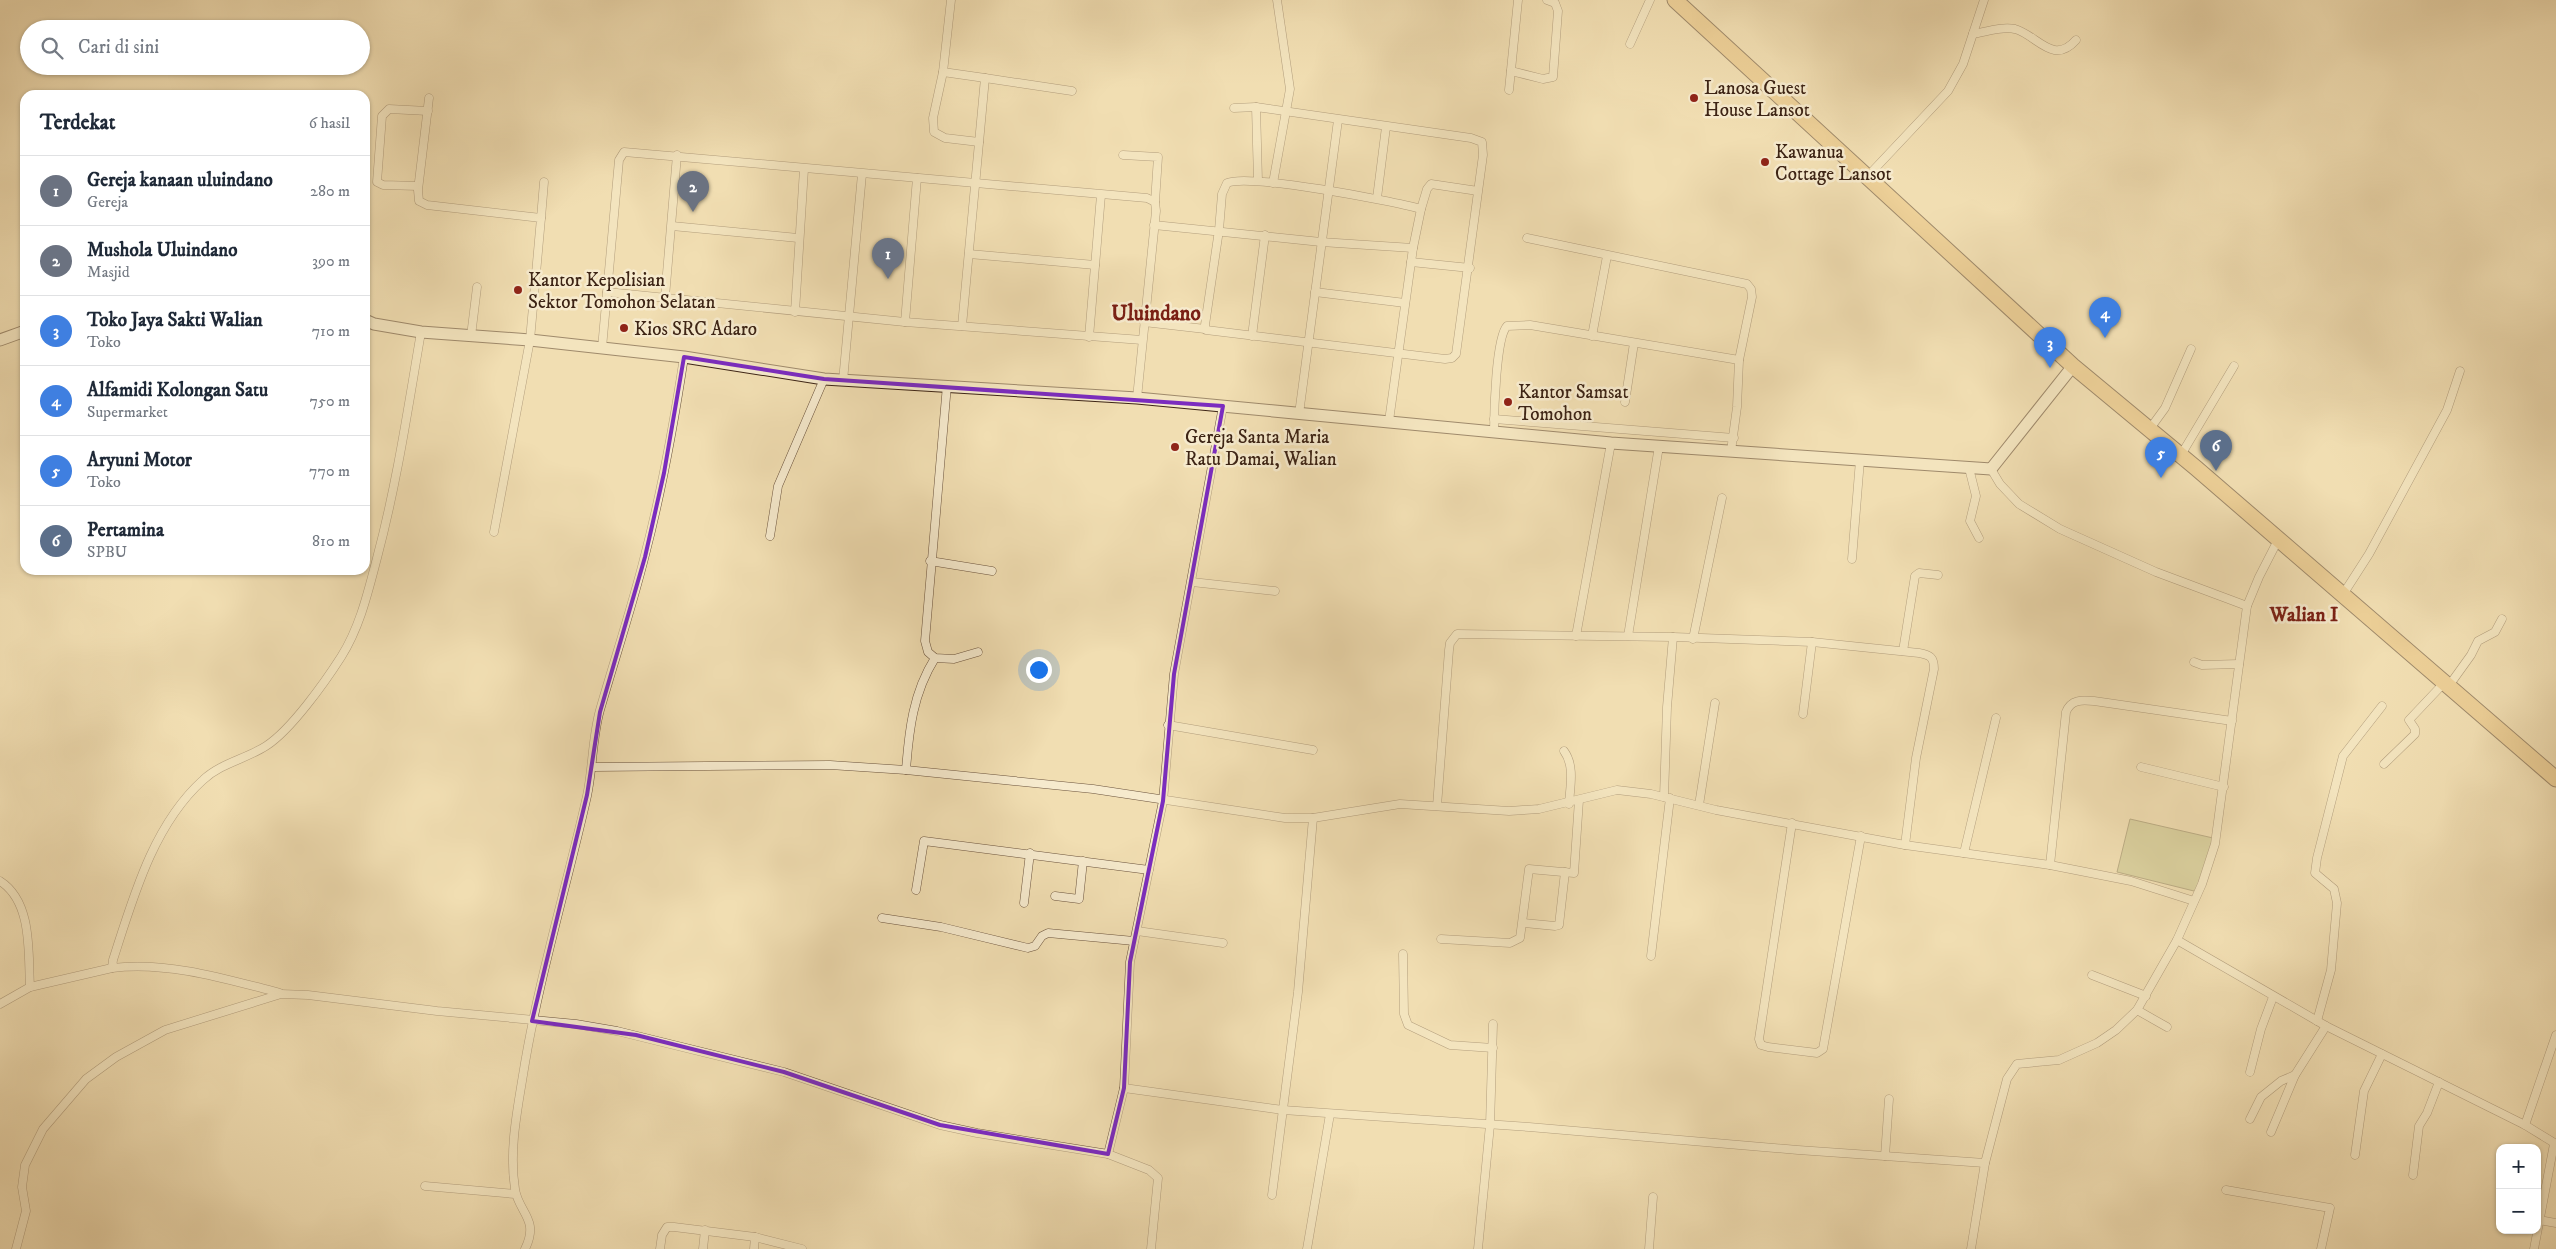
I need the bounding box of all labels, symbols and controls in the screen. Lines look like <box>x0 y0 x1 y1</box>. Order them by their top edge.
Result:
search box <box>20 20 370 75</box>
icon: search <box>38 34 66 62</box>
text: Cari di sini <box>78 36 159 59</box>
place label: Lanosa Guest House Lansot <box>1704 77 1810 122</box>
marker: Lanosa Guest House Lansot <box>1688 92 1700 104</box>
text: Terdekat <box>40 110 115 136</box>
text: 6 hasil <box>309 113 350 133</box>
place label: Kawanua Cottage Lansot <box>1775 141 1892 186</box>
marker: Kawanua Cottage Lansot <box>1759 156 1771 168</box>
text: Gereja kanaan uluindano <box>87 169 273 192</box>
pin: 2 <box>677 171 709 212</box>
text: 1 <box>53 181 59 201</box>
text: 280 m <box>310 181 350 201</box>
text: Gereja <box>87 192 128 212</box>
pin: 1 <box>872 238 904 279</box>
text: Mushola Uluindano <box>87 239 237 262</box>
text: 2 <box>52 251 60 271</box>
text: 390 m <box>312 251 350 271</box>
text: Masjid <box>87 262 130 282</box>
place label: Kantor Kepolisian Sektor Tomohon Selatan <box>528 269 715 314</box>
marker: Kantor Kepolisian Sektor Tomohon Selatan <box>512 284 524 296</box>
pin: 4 <box>2089 297 2121 338</box>
district label: Uluindano <box>1111 301 1201 327</box>
text: Toko Jaya Sakti Walian <box>87 309 263 332</box>
place label: Kios SRC Adaro <box>634 318 757 341</box>
text: 3 <box>53 321 59 341</box>
text: 710 m <box>312 321 350 341</box>
marker: Kios SRC Adaro <box>618 322 630 334</box>
pin: 3 <box>2034 327 2066 368</box>
text: Toko <box>87 332 121 352</box>
text: Alfamidi Kolongan Satu <box>87 379 268 402</box>
place label: Kantor Samsat Tomohon <box>1518 381 1628 426</box>
text: 4 <box>51 391 61 411</box>
text: 750 m <box>310 391 350 411</box>
marker: Kantor Samsat Tomohon <box>1502 396 1514 408</box>
text: Supermarket <box>87 402 168 422</box>
place label: Gereja Santa Maria Ratu Damai, Walian <box>1185 426 1337 471</box>
pin: 6 <box>2200 430 2232 471</box>
pin: 5 <box>2145 437 2177 478</box>
marker: Gereja Santa Maria Ratu Damai, Walian <box>1169 441 1181 453</box>
text: Aryuni Motor <box>87 449 192 472</box>
text: 5 <box>52 461 60 481</box>
text: 770 m <box>309 461 350 481</box>
text: Toko <box>87 472 121 492</box>
text: Pertamina <box>87 519 164 542</box>
text: 6 <box>52 531 60 551</box>
text: 810 m <box>312 531 350 551</box>
text: SPBU <box>87 542 127 562</box>
district label: Walian I <box>2269 603 2338 628</box>
your location <box>1026 657 1052 683</box>
map controls <box>2496 1144 2541 1234</box>
button: + <box>2496 1144 2541 1189</box>
button: − <box>2496 1189 2541 1234</box>

